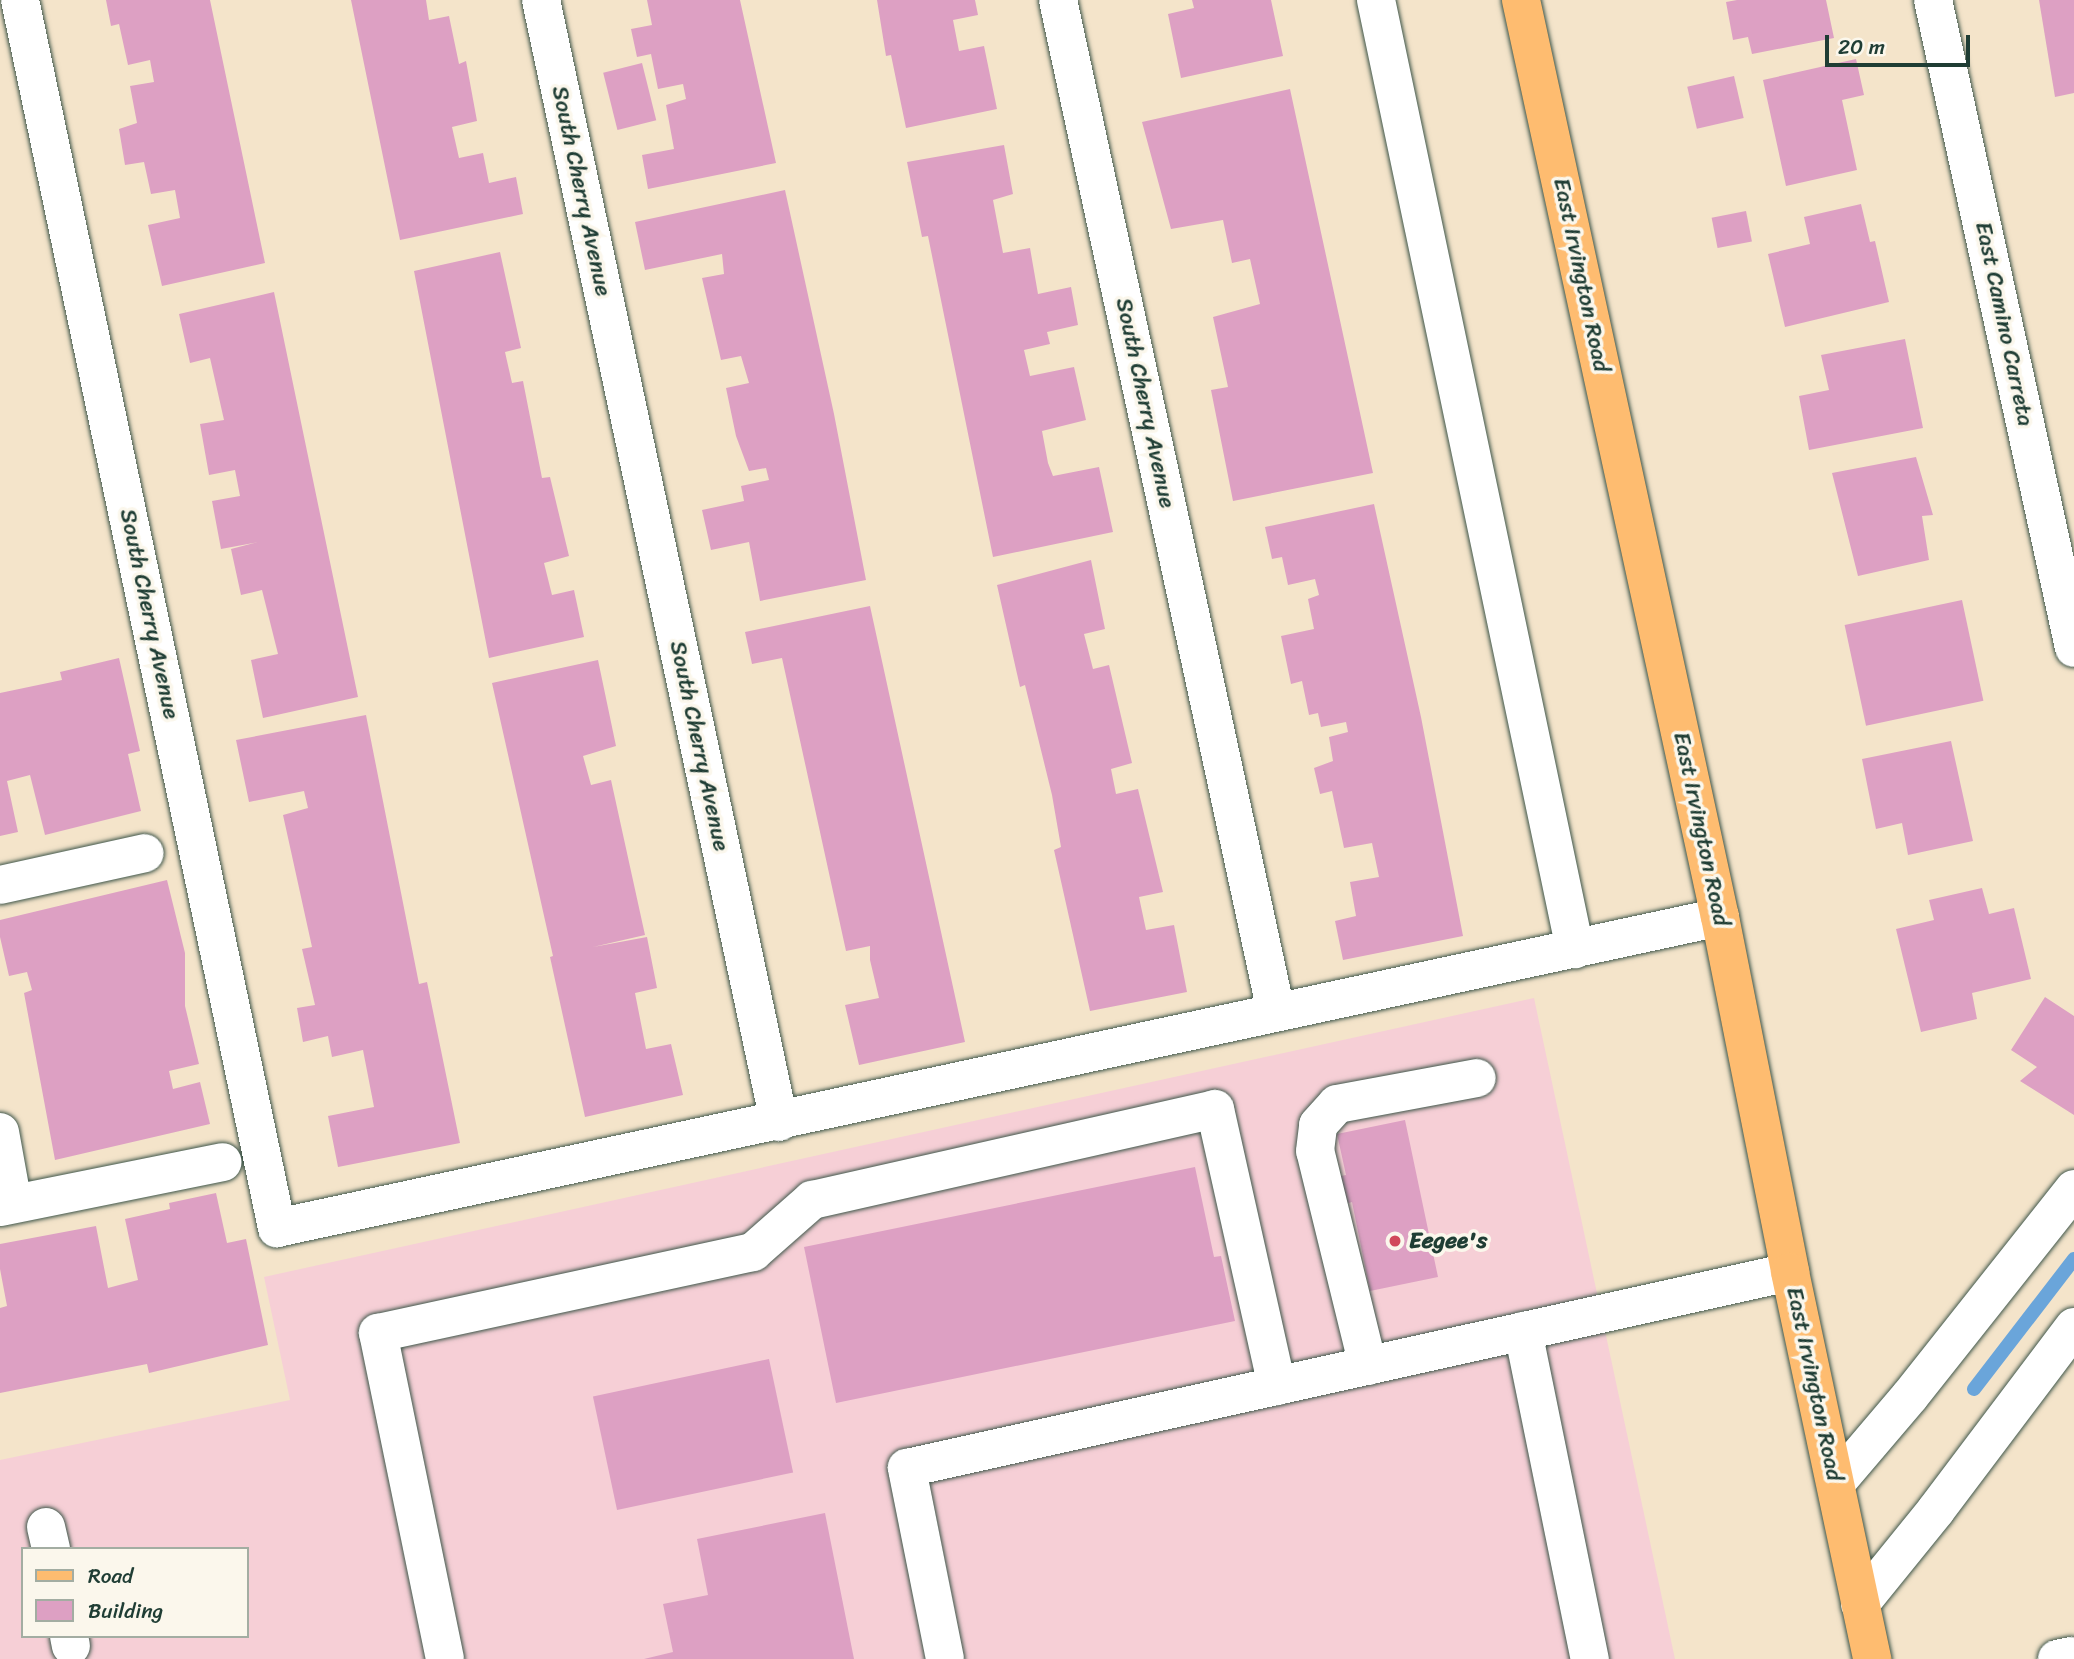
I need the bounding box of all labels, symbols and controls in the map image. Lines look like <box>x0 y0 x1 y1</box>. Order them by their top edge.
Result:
scale bar <box>1829 21 1974 65</box>
text: 20 m <box>1838 28 1885 66</box>
street label: South Cherry Avenue <box>545 83 617 299</box>
street label: East Irvington Road <box>1547 174 1615 376</box>
street label: East Camino Carreta <box>1969 219 2039 429</box>
street label: South Cherry Avenue <box>1109 295 1181 511</box>
street label: South Cherry Avenue <box>113 506 185 722</box>
street label: South Cherry Avenue <box>663 638 735 854</box>
street label: East Irvington Road <box>1667 728 1735 930</box>
place label: Eegee's <box>1409 1227 1487 1255</box>
marker: Eegee's <box>1387 1233 1403 1249</box>
street label: East Irvington Road <box>1780 1283 1848 1485</box>
legend <box>21 1547 248 1638</box>
text: Road <box>88 1557 133 1595</box>
text: Building <box>88 1592 163 1630</box>

